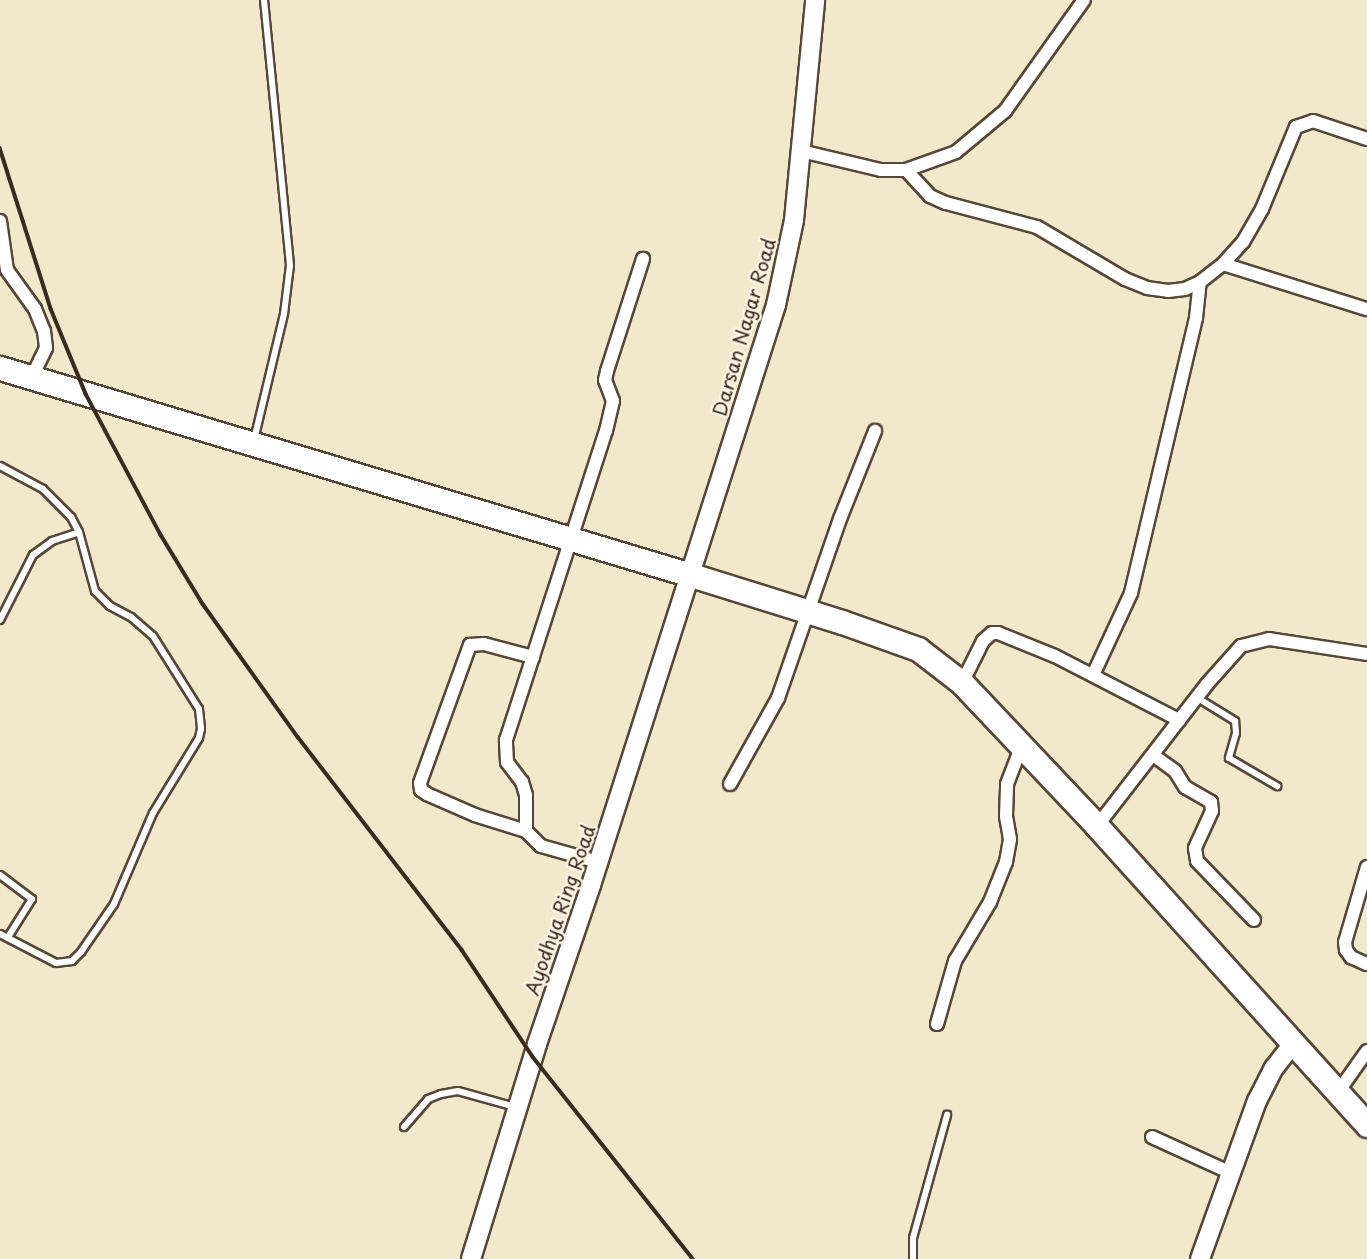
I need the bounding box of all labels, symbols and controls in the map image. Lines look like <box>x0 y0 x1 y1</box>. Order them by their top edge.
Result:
street label: Darsan Nagar Road <box>708 235 780 419</box>
street label: Ayodhya Ring Road <box>520 821 600 999</box>

